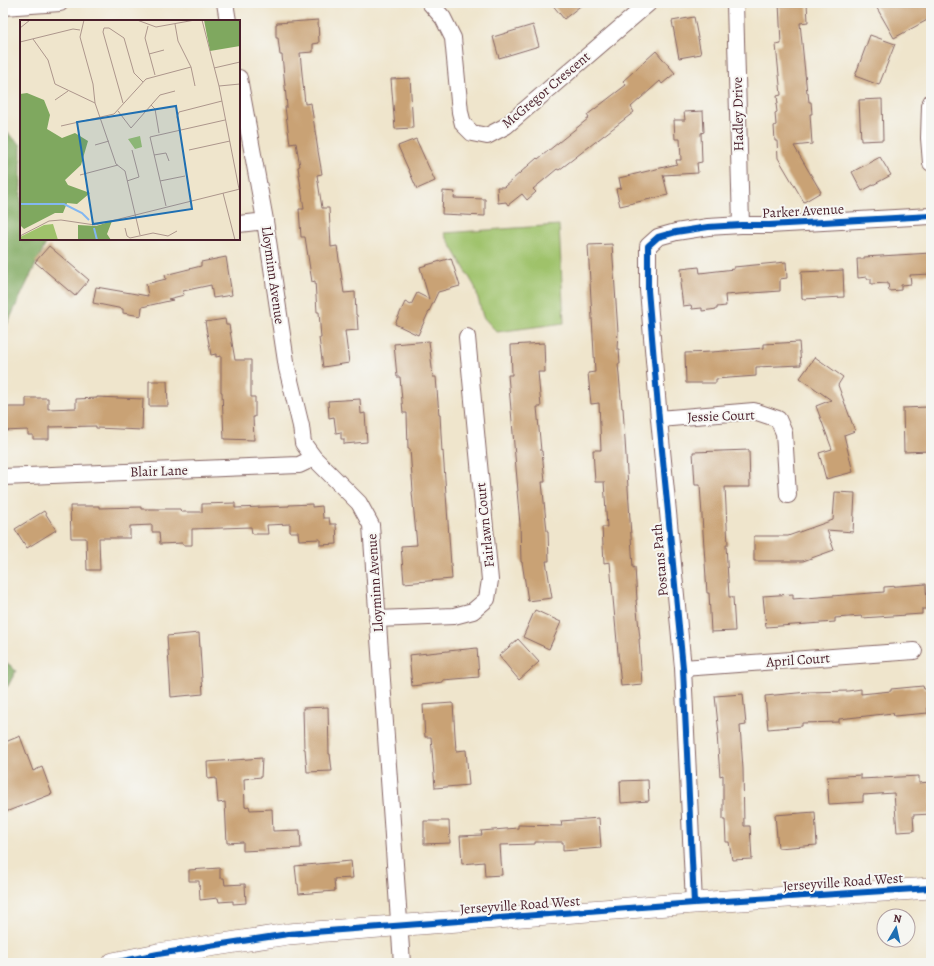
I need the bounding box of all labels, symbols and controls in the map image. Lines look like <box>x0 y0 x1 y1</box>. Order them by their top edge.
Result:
inset map <box>20 20 240 240</box>
street label: McGregor Crescent <box>498 47 595 133</box>
street label: Hadley Drive <box>728 77 748 151</box>
street label: Parker Avenue <box>762 199 844 223</box>
street label: Lloyminn Avenue <box>257 225 289 325</box>
street label: Jessie Court <box>687 405 755 427</box>
street label: Blair Lane <box>130 460 188 482</box>
street label: Fairlawn Court <box>471 481 499 568</box>
street label: Postans Path <box>647 522 673 597</box>
street label: Lloyminn Avenue <box>362 533 388 633</box>
street label: April Court <box>765 648 831 672</box>
street label: Jerseyville Road West <box>782 868 904 896</box>
street label: Jerseyville Road West <box>459 891 581 919</box>
north arrow <box>876 908 916 948</box>
text: N <box>892 911 903 927</box>

